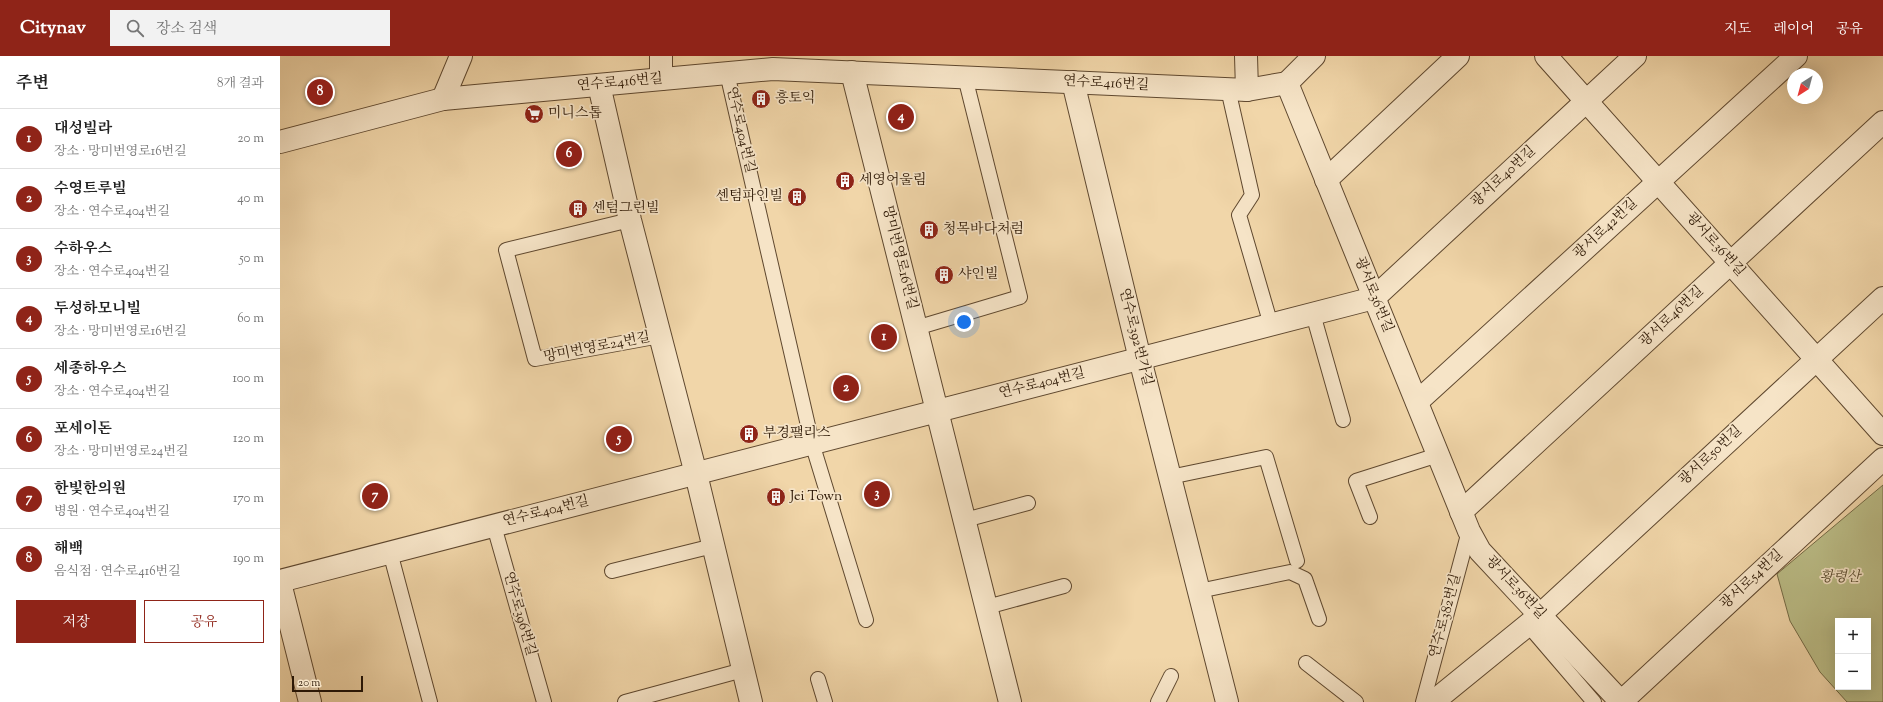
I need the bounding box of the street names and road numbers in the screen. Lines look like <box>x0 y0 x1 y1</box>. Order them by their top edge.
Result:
street label: 연수로416번길 <box>576 69 664 97</box>
street label: 연수로416번길 <box>1062 72 1150 96</box>
street label: 연수로404번길 <box>720 85 760 175</box>
street label: 광서로40번길 <box>1467 142 1541 212</box>
street label: 광서로42번길 <box>1569 194 1643 264</box>
street label: 망미번영로16번길 <box>876 204 922 312</box>
street label: 광서로36번길 <box>1681 209 1749 281</box>
street label: 광서로36번길 <box>1349 254 1397 336</box>
street label: 광서로46번길 <box>1635 282 1709 352</box>
street label: 연수로392번가길 <box>1113 286 1157 388</box>
street label: 망미번영로24번길 <box>542 328 652 368</box>
street label: 연수로404번길 <box>997 364 1087 404</box>
street label: 광서로50번길 <box>1675 421 1747 491</box>
street label: 연수로404번길 <box>501 492 591 532</box>
street label: 광서로54번길 <box>1716 546 1788 614</box>
street label: 광서로36번길 <box>1480 552 1550 624</box>
street label: 연수로396번길 <box>497 569 541 659</box>
street label: 연수로382번길 <box>1425 572 1467 660</box>

